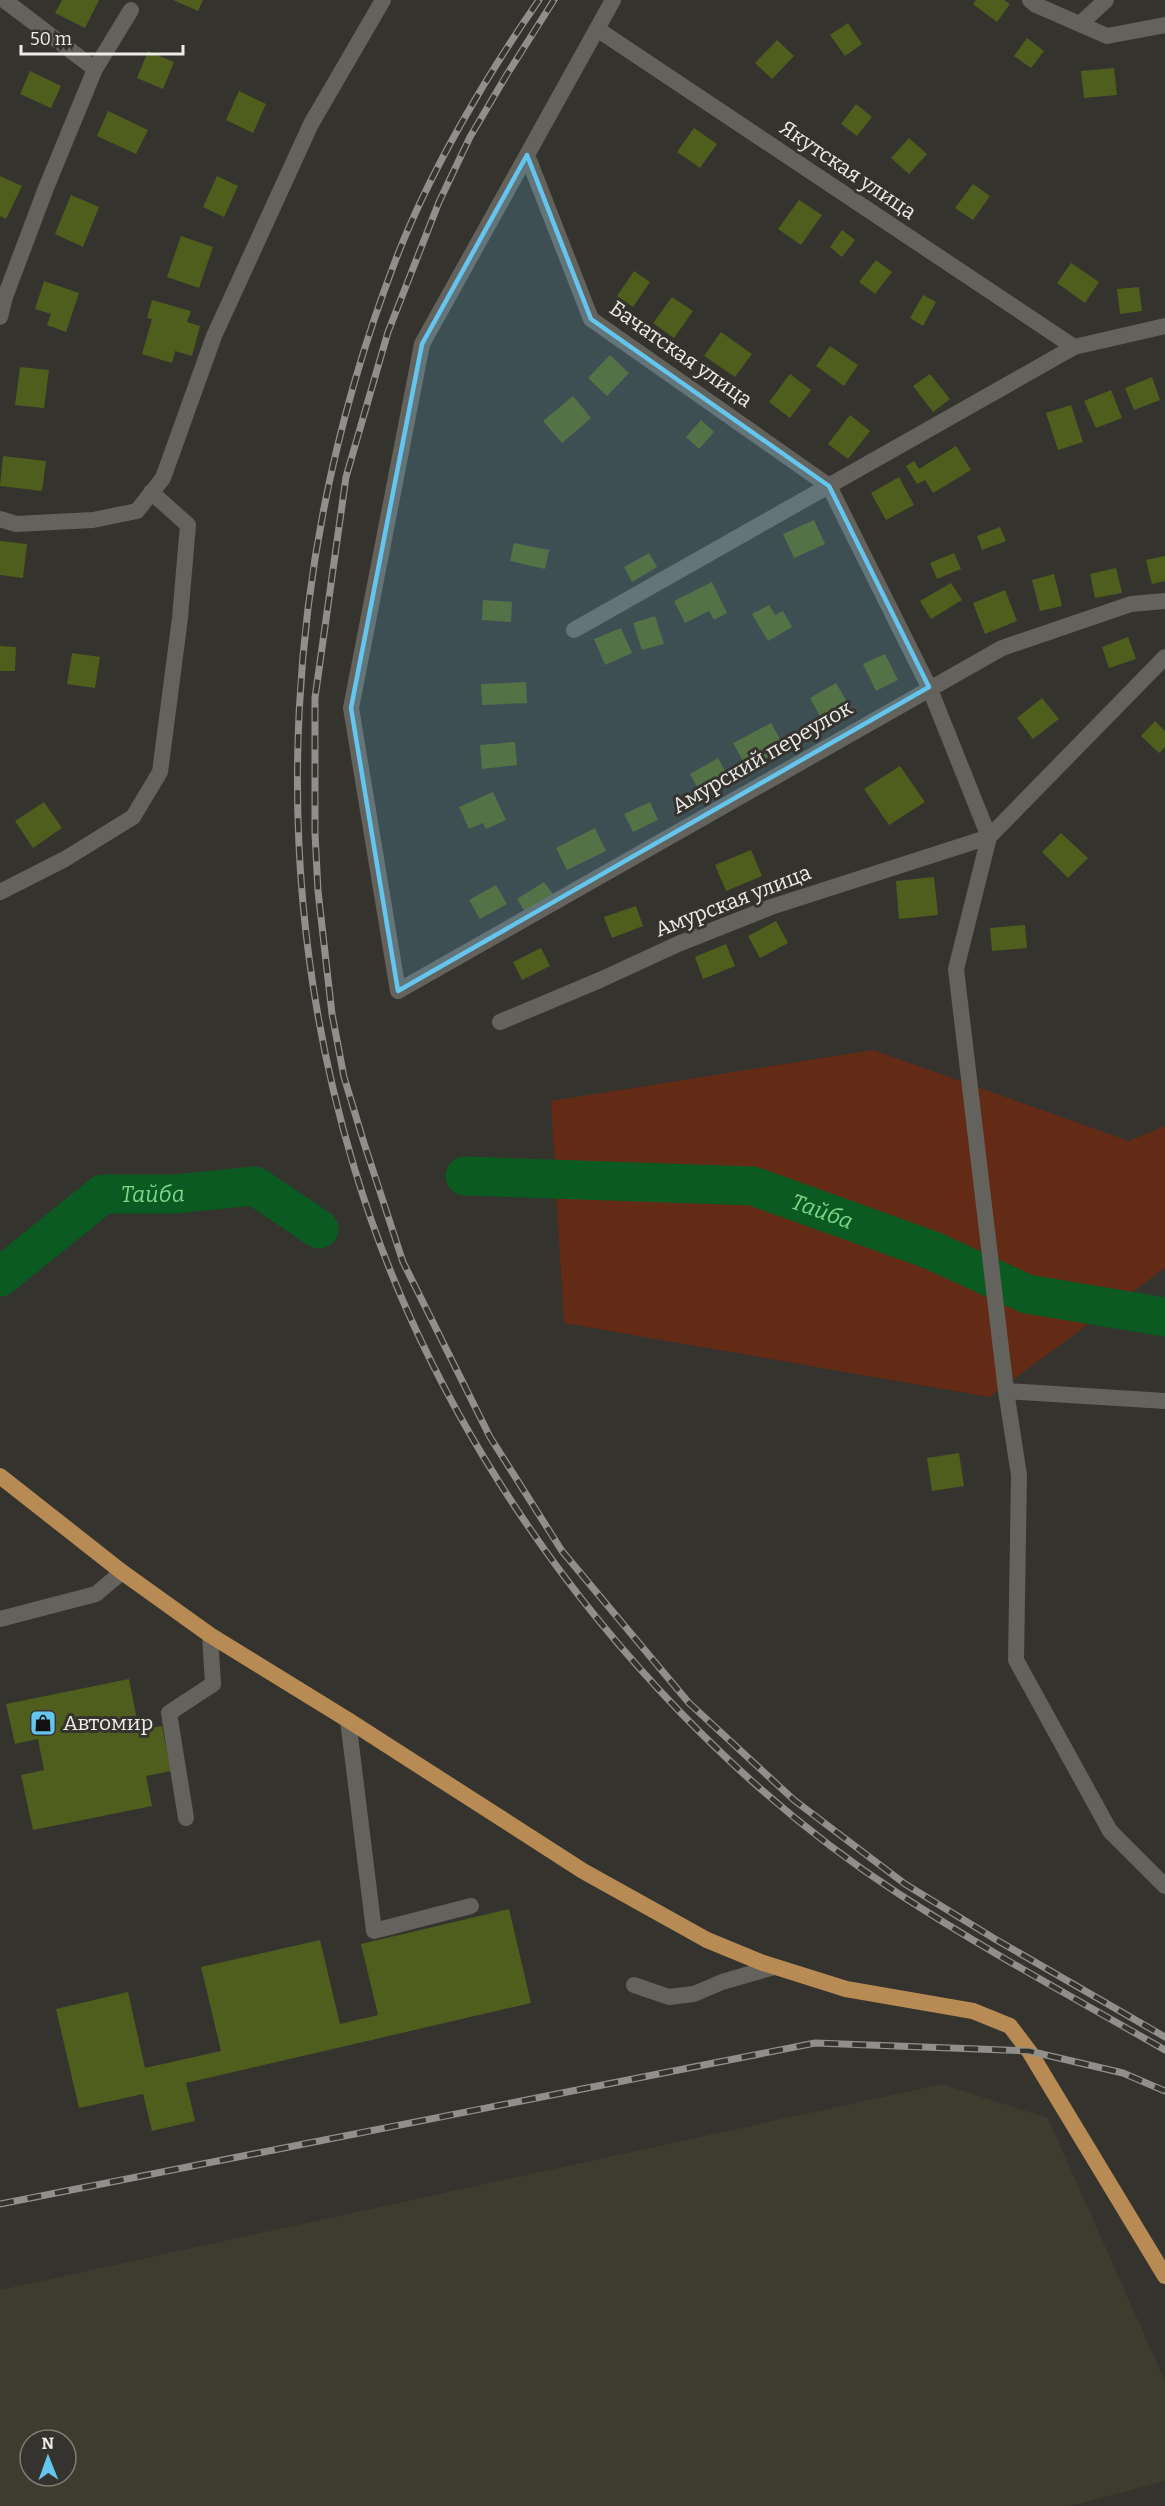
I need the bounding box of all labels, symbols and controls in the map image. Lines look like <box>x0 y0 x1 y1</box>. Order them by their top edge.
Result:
scale bar <box>21 18 183 56</box>
text: 50 m <box>30 28 72 50</box>
street label: Якутская улица <box>775 115 922 225</box>
street label: Бачатская улица <box>605 295 758 413</box>
street label: Амурский переулок <box>667 694 857 819</box>
street label: Амурская улица <box>651 859 815 943</box>
water label: Тайба <box>121 1180 186 1208</box>
water label: Тайба <box>788 1188 857 1235</box>
shop icon: Автомир <box>28 1708 58 1738</box>
place label: Автомир <box>63 1710 153 1736</box>
north arrow <box>18 2428 78 2488</box>
text: N <box>41 2434 54 2453</box>

